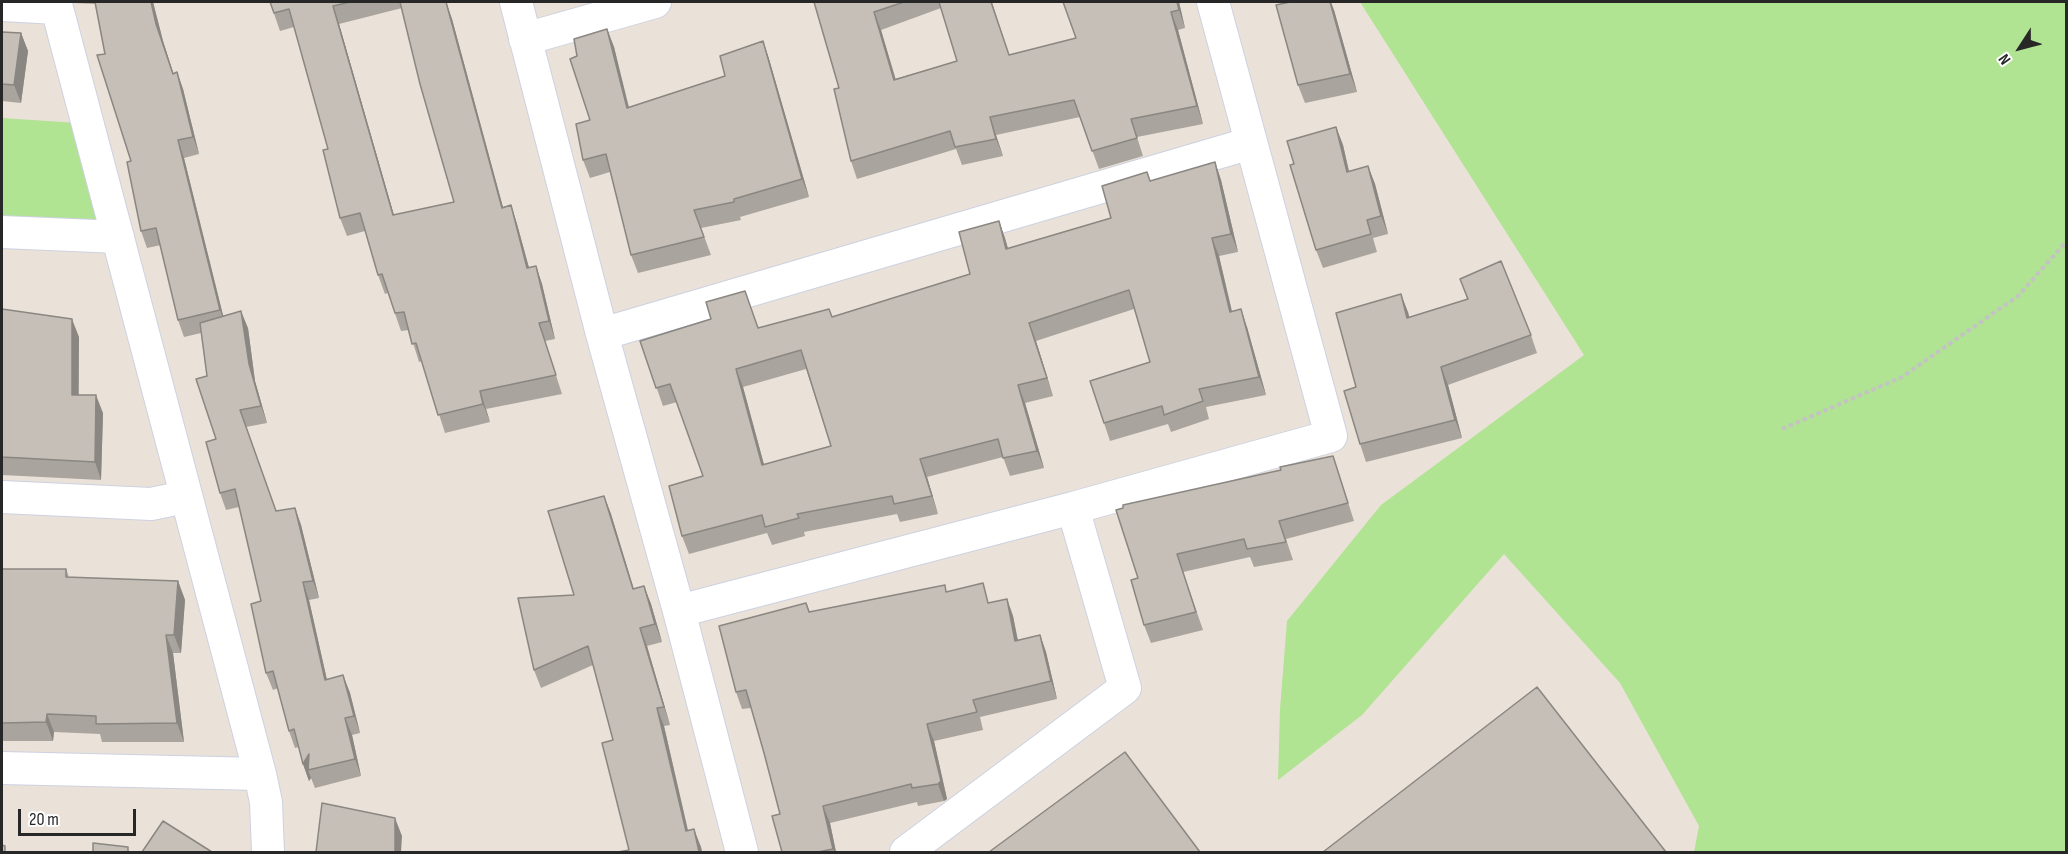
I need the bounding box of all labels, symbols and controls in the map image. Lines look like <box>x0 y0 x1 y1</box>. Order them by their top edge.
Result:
north arrow <box>1990 18 2050 78</box>
text: N <box>1995 50 2015 68</box>
scale bar <box>21 797 140 835</box>
text: 20 m <box>29 809 59 830</box>

